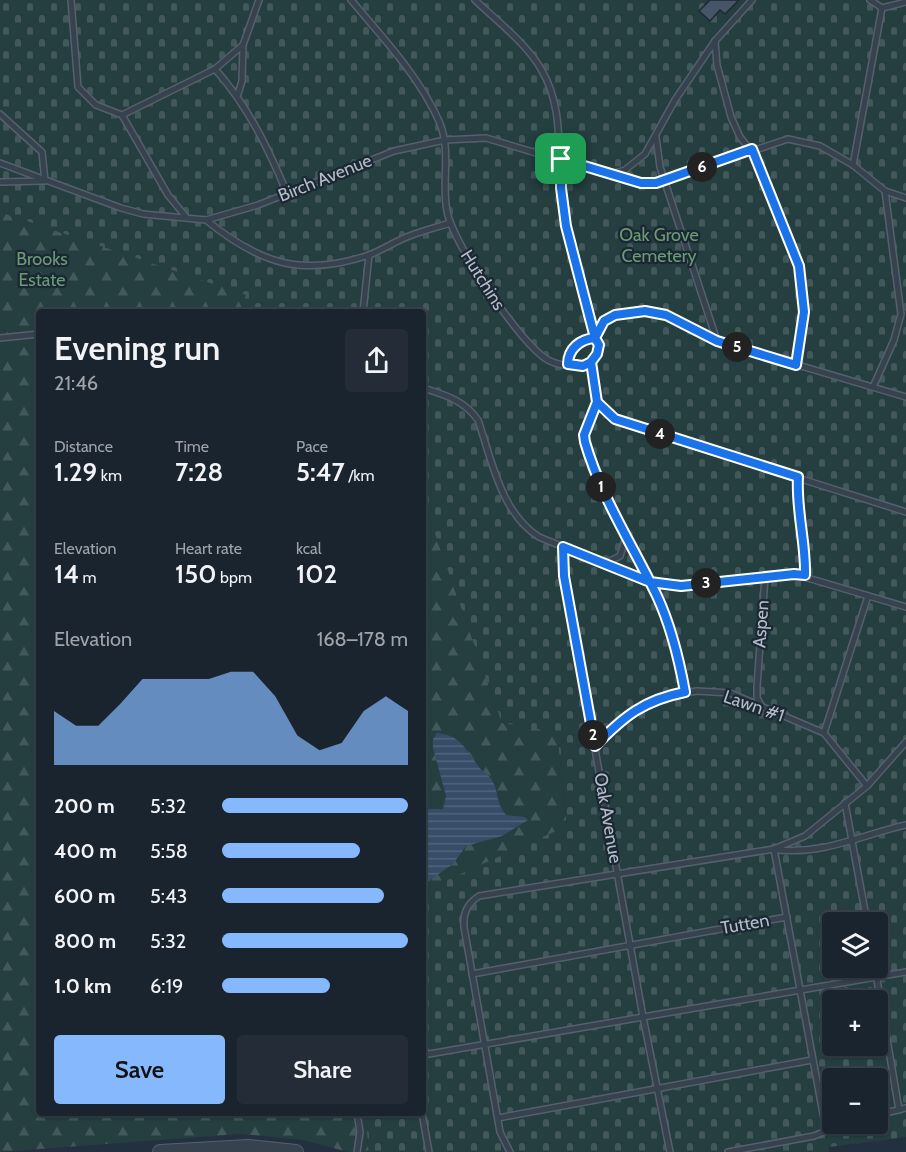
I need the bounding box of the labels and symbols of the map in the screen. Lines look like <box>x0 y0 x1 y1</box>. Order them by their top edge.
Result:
pin <box>535 133 586 184</box>
street label: Birch Avenue <box>275 149 375 207</box>
pin: 6 <box>687 152 717 182</box>
park label: Oak Grove Cemetery <box>619 224 699 267</box>
street label: Hutchins <box>456 246 510 314</box>
park label: Brooks Estate <box>16 248 68 291</box>
pin: 5 <box>722 332 752 362</box>
pin: 4 <box>645 419 675 449</box>
pin: 1 <box>586 472 616 502</box>
pin: 3 <box>691 568 721 598</box>
street label: Aspen <box>748 599 774 649</box>
street label: Lawn #1 <box>721 685 787 727</box>
pin: 2 <box>578 720 608 750</box>
street label: Oak Avenue <box>589 771 627 865</box>
street label: Tutten <box>719 909 771 939</box>

